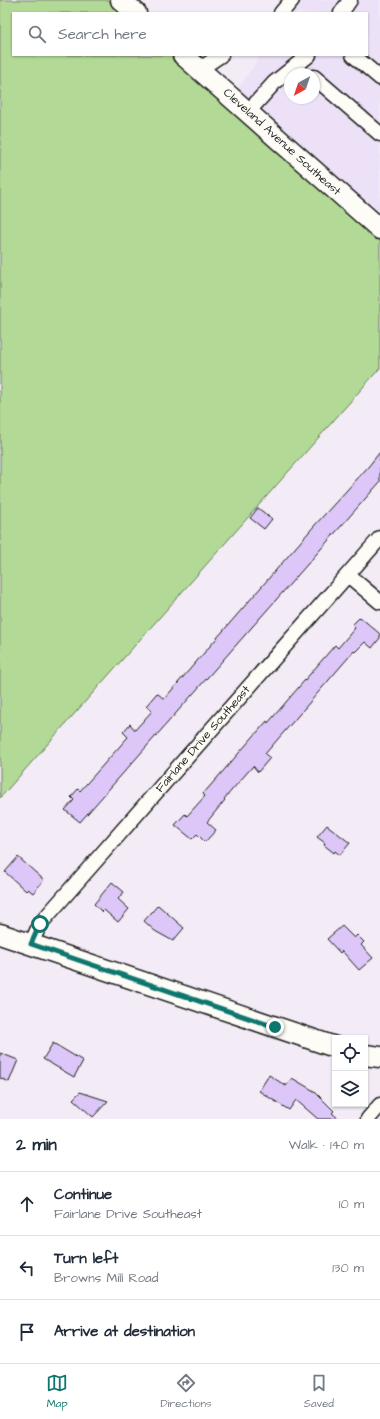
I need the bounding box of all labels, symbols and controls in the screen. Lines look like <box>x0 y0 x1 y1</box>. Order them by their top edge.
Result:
search box <box>12 12 368 56</box>
icon: search <box>26 23 48 45</box>
text: Search here <box>58 24 147 45</box>
north arrow <box>284 68 320 104</box>
street label: Cleveland Avenue Southeast <box>219 84 345 200</box>
street label: Fairlane Drive Southeast <box>152 682 254 796</box>
route start <box>31 915 49 933</box>
route end <box>266 1018 284 1036</box>
map controls <box>332 1035 368 1107</box>
button: locate <box>332 1035 368 1071</box>
button: layers <box>332 1071 368 1107</box>
text: 2 min <box>16 1133 57 1157</box>
text: Walk · 140 m <box>289 1136 364 1154</box>
text: Continue <box>54 1184 112 1205</box>
icon: ahead <box>16 1193 38 1215</box>
text: 10 m <box>339 1195 364 1213</box>
text: Fairlane Drive Southeast <box>54 1205 202 1223</box>
text: Turn left <box>54 1248 118 1269</box>
icon: left <box>16 1257 38 1279</box>
text: 130 m <box>332 1259 364 1277</box>
text: Browns Mill Road <box>54 1269 158 1287</box>
icon: arrive <box>16 1321 38 1343</box>
text: Arrive at destination <box>54 1321 195 1342</box>
tab: Map <box>46 1372 68 1411</box>
tab: Directions <box>160 1372 212 1411</box>
tab: Saved <box>304 1372 334 1411</box>

